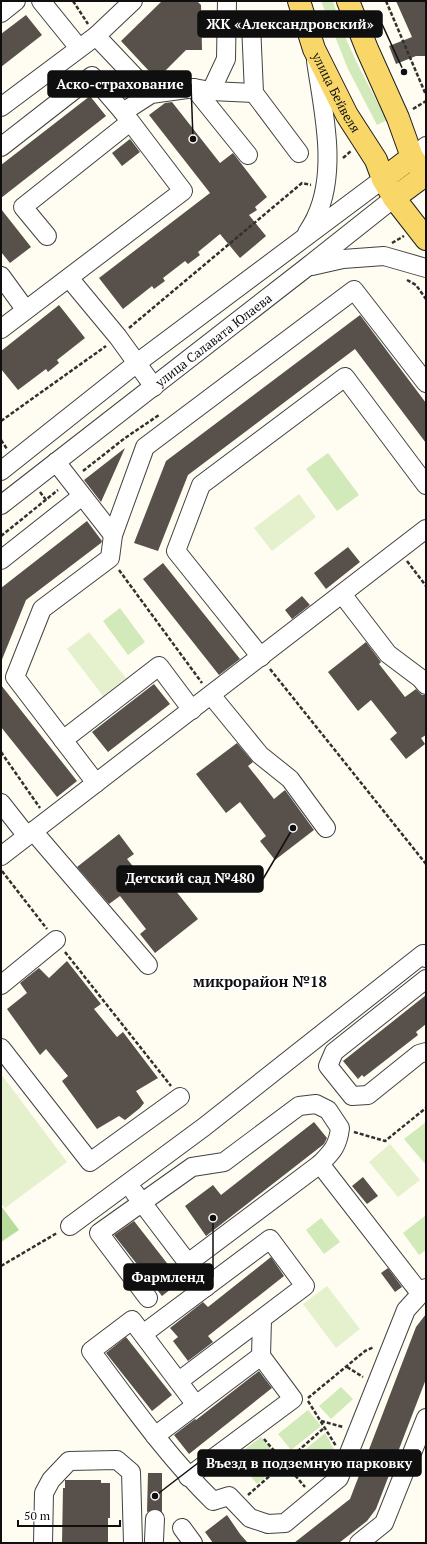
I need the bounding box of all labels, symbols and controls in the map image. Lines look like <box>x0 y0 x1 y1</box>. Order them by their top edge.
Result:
callout: ЖК «Александровский» <box>198 11 382 37</box>
text: ЖК «Александровский» <box>206 14 374 33</box>
street label: улица Бейвеля <box>307 48 365 136</box>
callout: Аско-страхование <box>48 71 191 97</box>
text: Аско-страхование <box>56 74 184 93</box>
street label: улица Салавата Юлаева <box>151 289 276 391</box>
callout: Детский сад №480 <box>117 866 263 892</box>
text: Детский сад №480 <box>125 868 255 887</box>
district label: микрорайон №18 <box>193 971 327 991</box>
callout: Фармленд <box>124 1264 213 1290</box>
text: Фармленд <box>132 1267 205 1286</box>
callout: Въезд в подземную парковку <box>198 1450 421 1476</box>
text: Въезд в подземную парковку <box>206 1453 413 1472</box>
scale bar <box>18 1502 120 1528</box>
text: 50 m <box>24 1508 51 1523</box>

